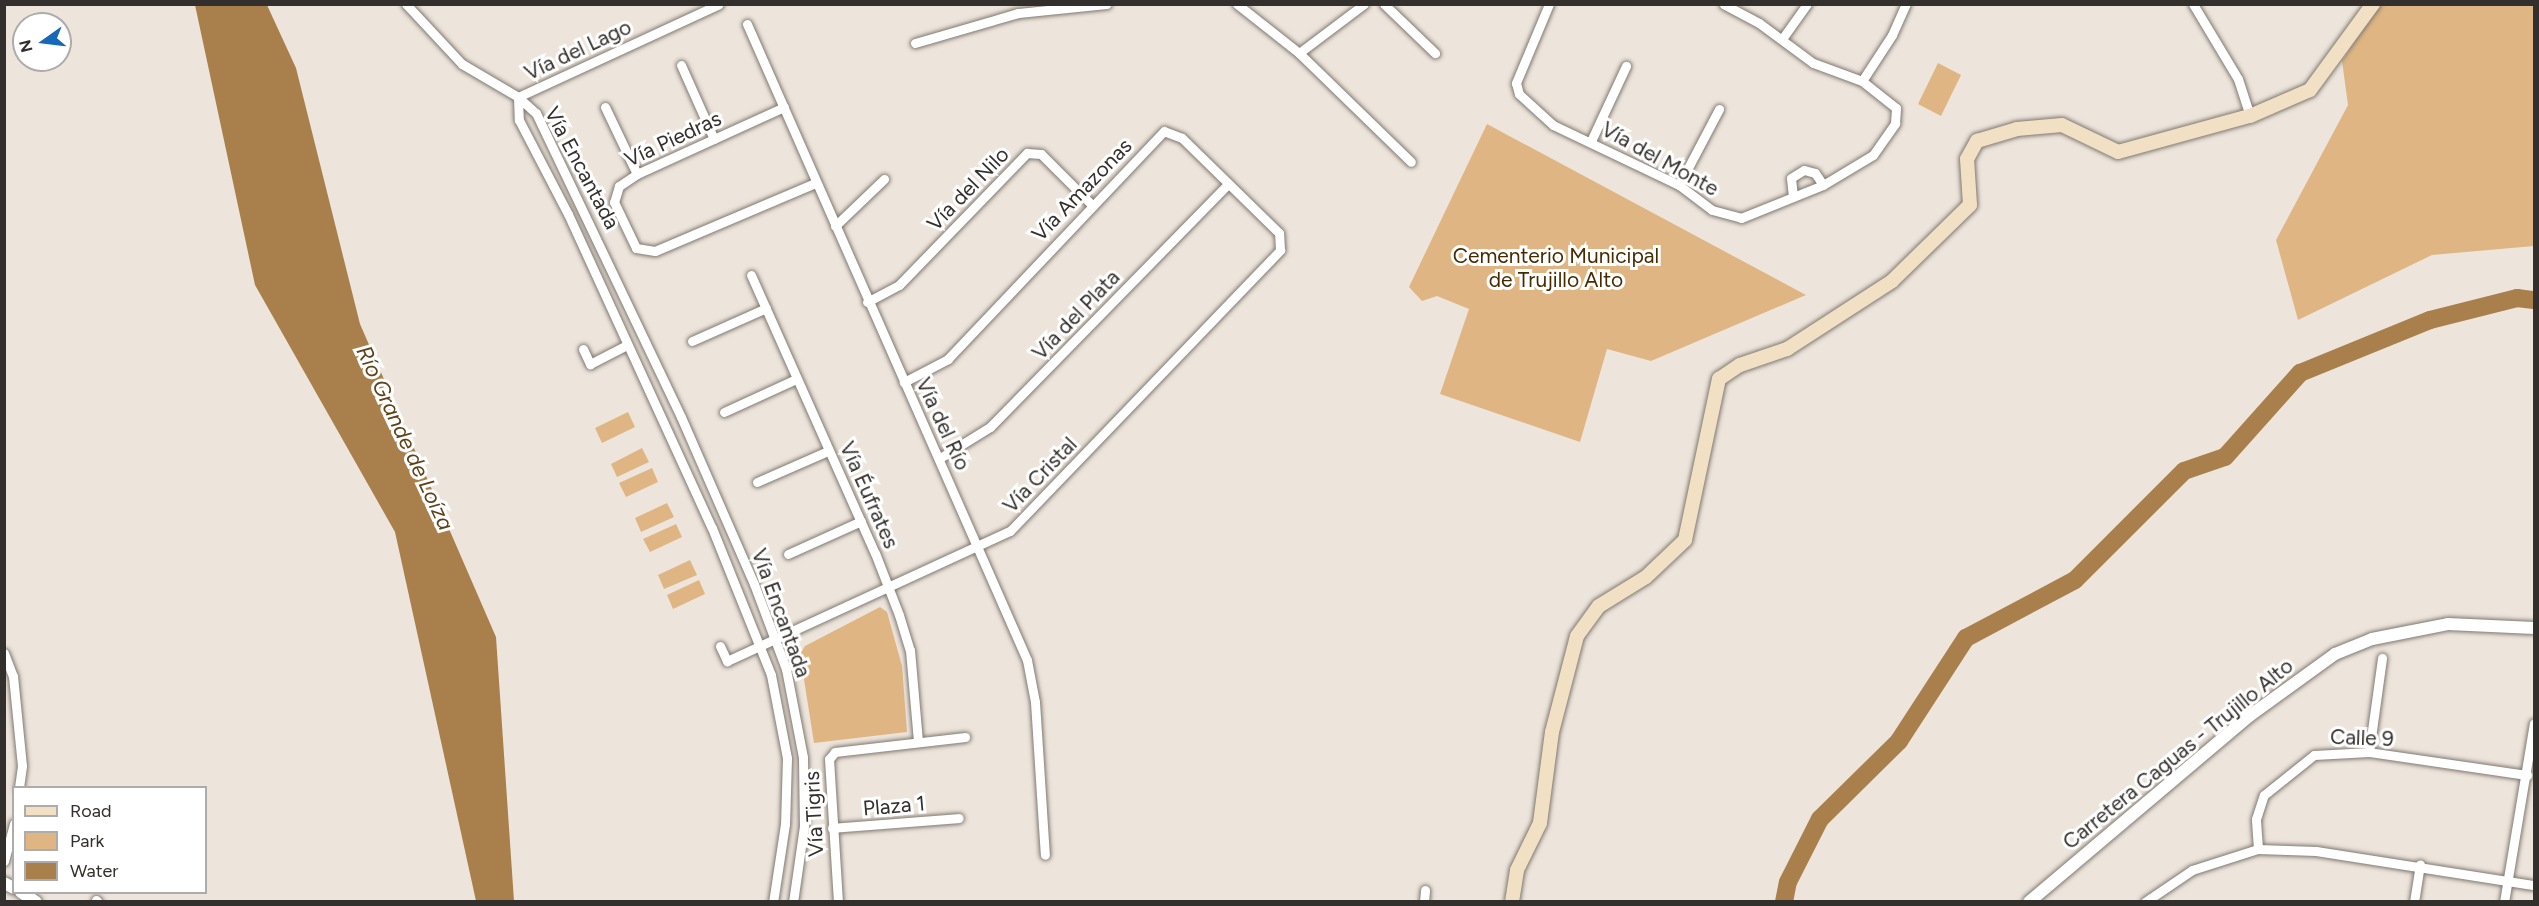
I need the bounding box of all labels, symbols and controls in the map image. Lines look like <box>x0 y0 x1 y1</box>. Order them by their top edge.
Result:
north arrow <box>12 12 72 72</box>
street label: Vía del Lago <box>521 14 635 86</box>
text: N <box>15 38 37 54</box>
street label: Vía Encantada <box>539 103 625 233</box>
street label: Vía Piedras <box>621 106 725 172</box>
street label: Vía del Monte <box>1597 116 1723 202</box>
street label: Vía Amazonas <box>1027 133 1137 247</box>
street label: Vía del Nilo <box>922 142 1014 236</box>
park label: Cementerio Municipal de Trujillo Alto <box>1453 243 1659 293</box>
street label: Vía del Plata <box>1027 265 1125 365</box>
water label: Río Grande de Loíza <box>351 342 459 534</box>
street label: Vía del Río <box>911 374 975 474</box>
street label: Vía Cristal <box>998 432 1082 518</box>
street label: Vía Éufrates <box>834 438 904 552</box>
street label: Vía Encantada <box>746 545 816 681</box>
street label: Carretera Caguas - Trujillo Alto <box>2058 653 2298 855</box>
street label: Calle 9 <box>2330 724 2394 752</box>
street label: Vía Tigris <box>799 770 829 858</box>
legend <box>12 786 207 894</box>
street label: Plaza 1 <box>862 791 926 821</box>
text: Road <box>70 800 111 822</box>
text: Park <box>70 830 104 852</box>
text: Water <box>70 860 118 882</box>

